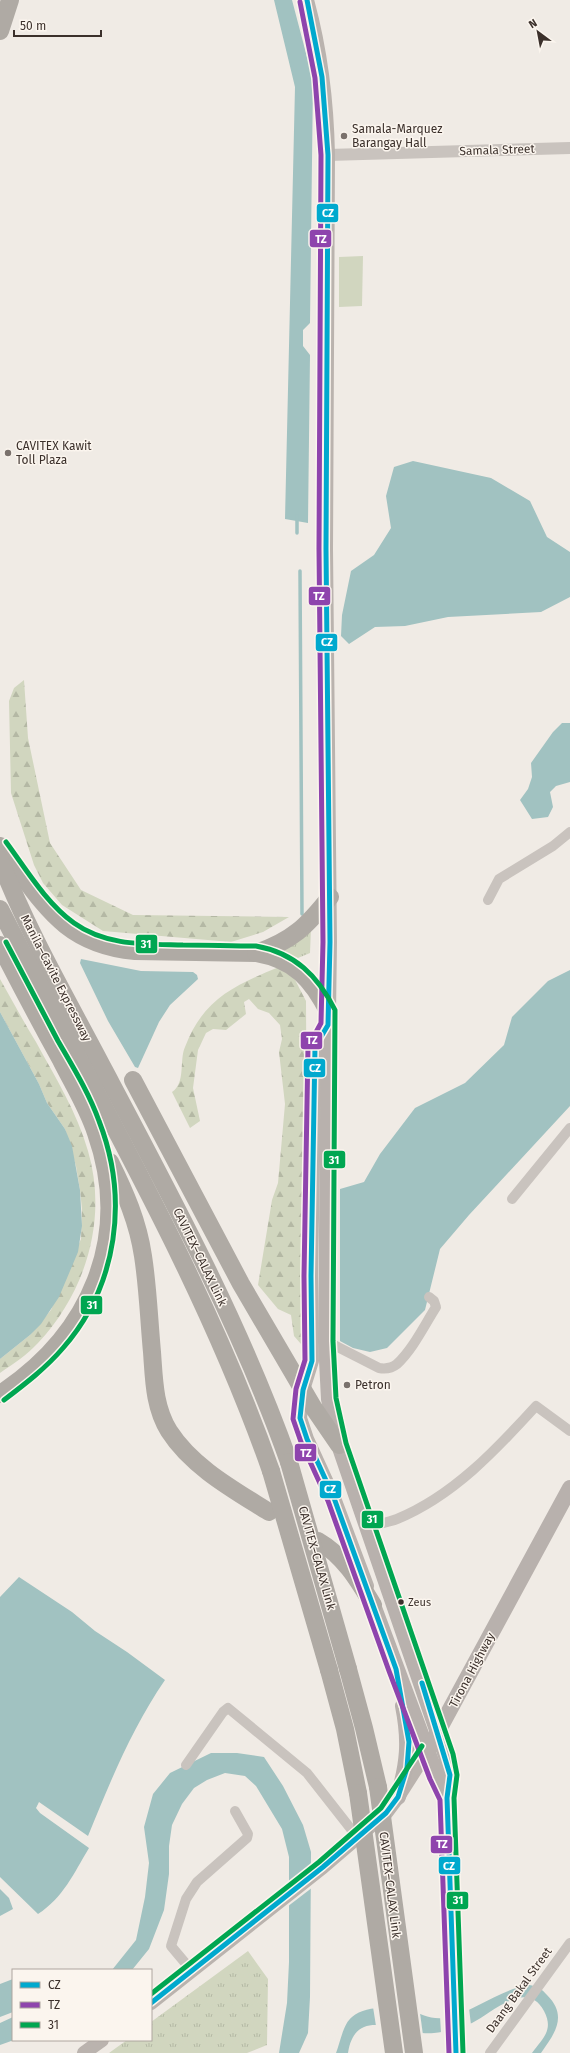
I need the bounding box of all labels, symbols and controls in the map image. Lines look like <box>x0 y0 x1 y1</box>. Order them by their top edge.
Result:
scale bar <box>14 12 101 38</box>
north arrow <box>518 12 558 52</box>
text: N <box>526 16 540 31</box>
text: 50 m <box>20 19 46 33</box>
place label: Samala-Marquez Barangay Hall <box>352 122 442 150</box>
marker: Samala-Marquez Barangay Hall <box>339 131 349 141</box>
street label: Samala Street <box>459 142 536 158</box>
line badge: CZ <box>316 203 339 223</box>
text: CZ <box>322 207 334 220</box>
line badge: TZ <box>309 229 332 248</box>
text: TZ <box>315 233 327 246</box>
place label: CAVITEX Kawit Toll Plaza <box>16 439 92 467</box>
marker: CAVITEX Kawit Toll Plaza <box>3 448 13 458</box>
line badge: TZ <box>308 586 331 606</box>
text: TZ <box>313 590 325 603</box>
line badge: CZ <box>315 633 338 652</box>
text: CZ <box>321 636 333 649</box>
street label: Manila–Cavite Expressway <box>18 912 94 1044</box>
line badge: 31 <box>135 934 158 954</box>
text: 31 <box>140 938 151 951</box>
line badge: TZ <box>300 1031 323 1050</box>
text: TZ <box>306 1034 318 1047</box>
line badge: CZ <box>303 1058 326 1078</box>
text: CZ <box>309 1062 321 1075</box>
line badge: 31 <box>323 1150 346 1169</box>
text: 31 <box>328 1154 339 1167</box>
street label: CAVITEX–CALAX Link <box>170 1206 230 1309</box>
line badge: 31 <box>80 1295 103 1315</box>
text: 31 <box>86 1299 97 1312</box>
place label: Petron <box>355 1378 391 1392</box>
marker: Petron <box>342 1380 352 1390</box>
line badge: TZ <box>294 1443 317 1462</box>
text: TZ <box>300 1447 312 1460</box>
line badge: CZ <box>319 1480 342 1499</box>
text: CZ <box>324 1483 336 1496</box>
street label: CAVITEX–CALAX Link <box>295 1505 339 1612</box>
line badge: 31 <box>361 1510 384 1529</box>
text: 31 <box>366 1513 377 1526</box>
place label: Zeus <box>408 1596 431 1609</box>
marker: Zeus <box>396 1597 406 1607</box>
street label: Tirona Highway <box>446 1630 498 1710</box>
street label: CAVITEX–CALAX Link <box>377 1831 404 1940</box>
line badge: TZ <box>430 1835 453 1854</box>
text: TZ <box>436 1838 448 1851</box>
line badge: CZ <box>438 1856 461 1875</box>
text: CZ <box>443 1860 455 1873</box>
line badge: 31 <box>446 1891 469 1910</box>
text: 31 <box>452 1894 463 1907</box>
street label: Daang Bakal Street <box>483 1944 555 2036</box>
legend <box>12 1969 152 2041</box>
text: CZ <box>48 1978 61 1992</box>
text: TZ <box>48 1998 60 2012</box>
text: 31 <box>48 2018 59 2032</box>

